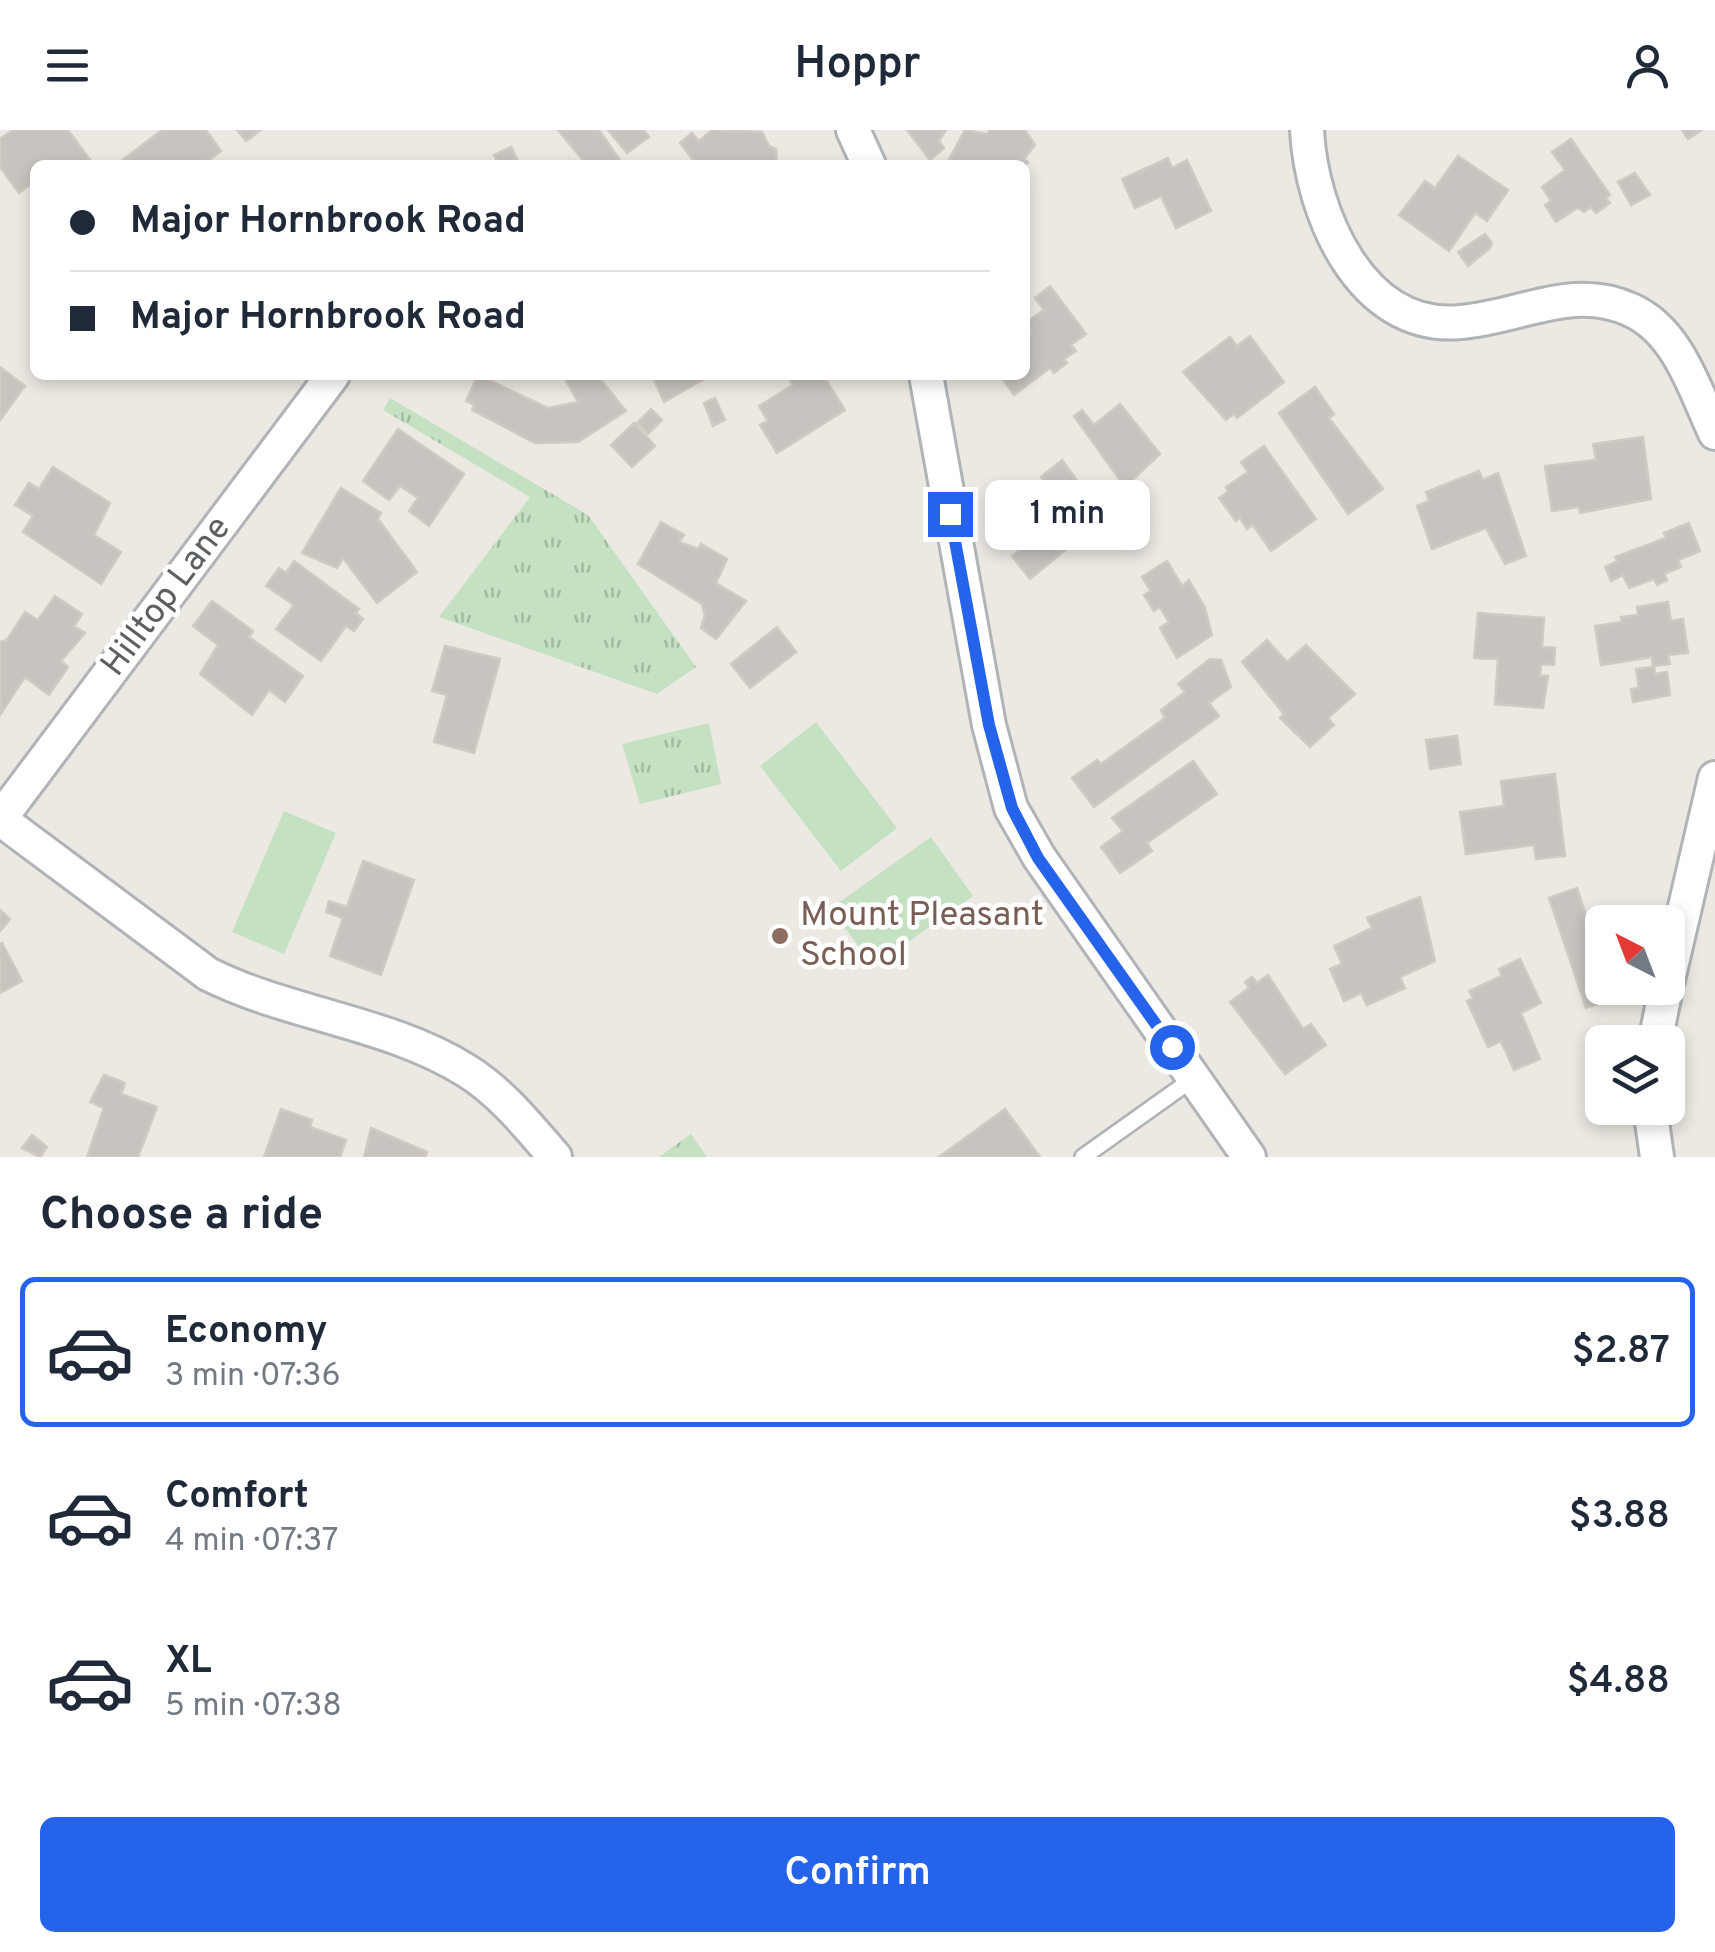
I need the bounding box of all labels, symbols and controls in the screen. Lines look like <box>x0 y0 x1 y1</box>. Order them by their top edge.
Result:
text: Hoppr <box>794 37 921 94</box>
icon: menu <box>40 38 95 93</box>
icon: person <box>1620 38 1675 93</box>
text: Major Hornbrook Road <box>130 198 526 247</box>
text: Major Hornbrook Road <box>130 294 526 343</box>
callout: 1 min <box>985 479 1150 549</box>
route end <box>928 492 973 537</box>
text: 1 min <box>1030 495 1105 535</box>
street label: Hilltop Lane <box>92 508 242 686</box>
place label: Mount Pleasant School <box>800 894 1044 978</box>
north arrow <box>1585 905 1685 1005</box>
map controls <box>1585 905 1685 1125</box>
marker: Mount Pleasant School <box>769 925 791 947</box>
route start <box>1150 1025 1195 1070</box>
button: layers <box>1585 1025 1685 1125</box>
text: Choose a ride <box>40 1188 323 1245</box>
icon: car <box>45 1307 135 1397</box>
text: Economy <box>165 1308 327 1357</box>
text: $2.87 <box>1572 1328 1670 1377</box>
text: 3 min · 07:36 <box>165 1357 341 1397</box>
icon: car <box>45 1472 135 1562</box>
text: Comfort <box>165 1473 309 1522</box>
text: $3.88 <box>1569 1493 1670 1542</box>
text: 4 min · 07:37 <box>165 1522 339 1562</box>
icon: car <box>45 1637 135 1727</box>
text: XL <box>165 1638 212 1687</box>
text: $4.88 <box>1567 1658 1670 1707</box>
text: 5 min · 07:38 <box>165 1687 342 1727</box>
button: Confirm <box>40 1817 1675 1932</box>

